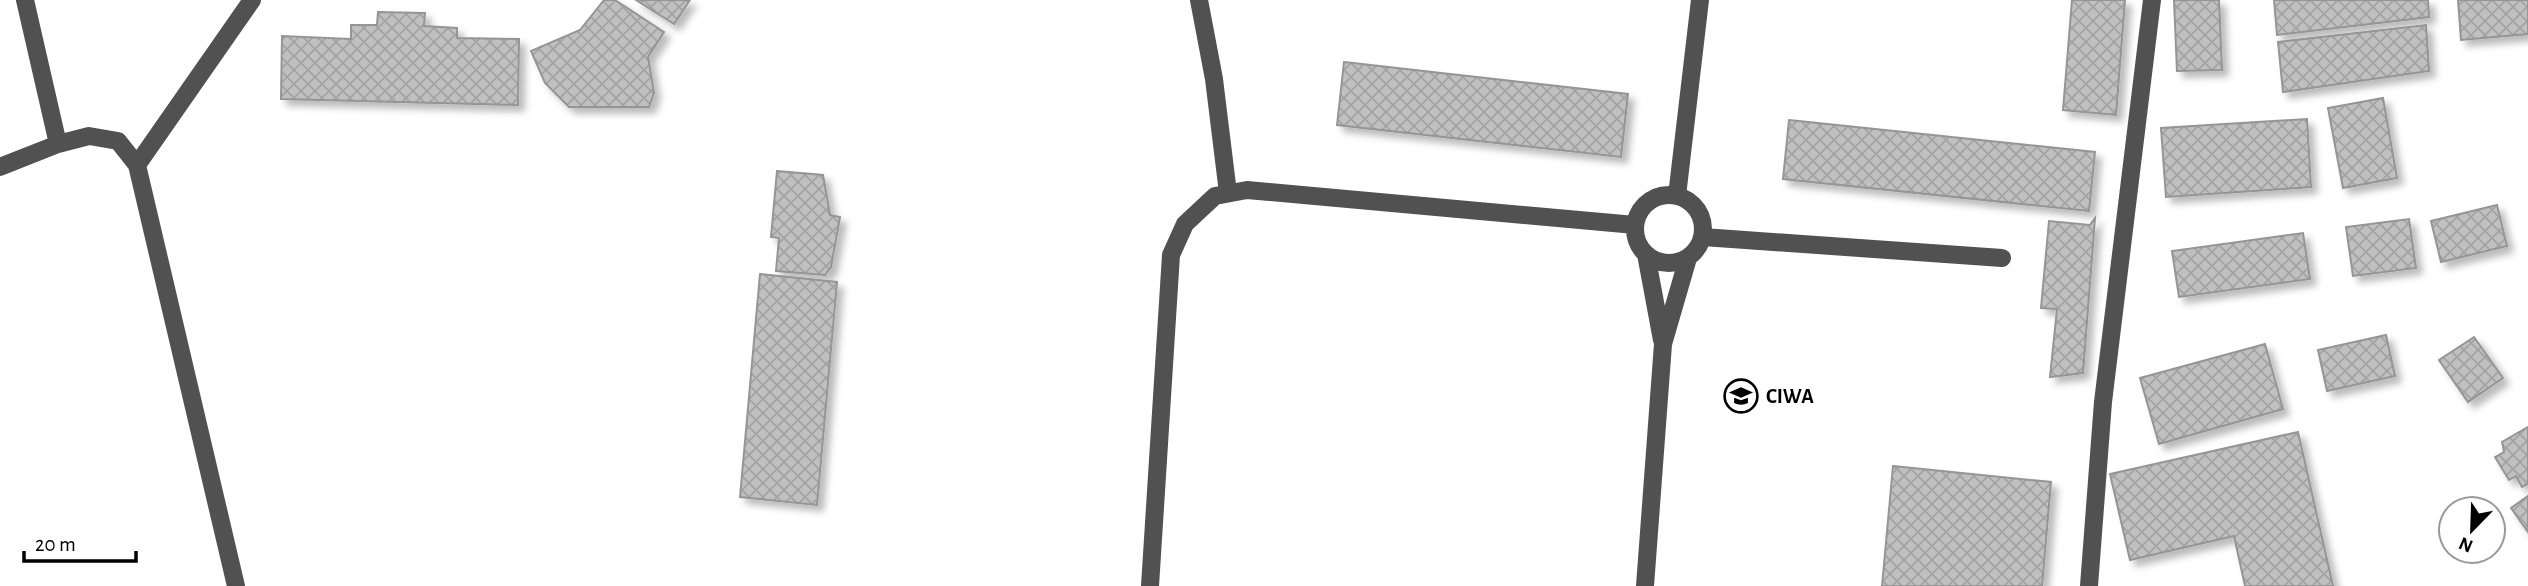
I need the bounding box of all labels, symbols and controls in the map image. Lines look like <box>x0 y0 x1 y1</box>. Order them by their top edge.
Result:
school or university icon: CIWA <box>1722 377 1760 415</box>
place label: CIWA <box>1766 386 1814 407</box>
north arrow <box>2437 495 2507 565</box>
scale bar <box>24 520 136 564</box>
text: N <box>2456 533 2476 556</box>
text: 20 m <box>35 534 76 555</box>

